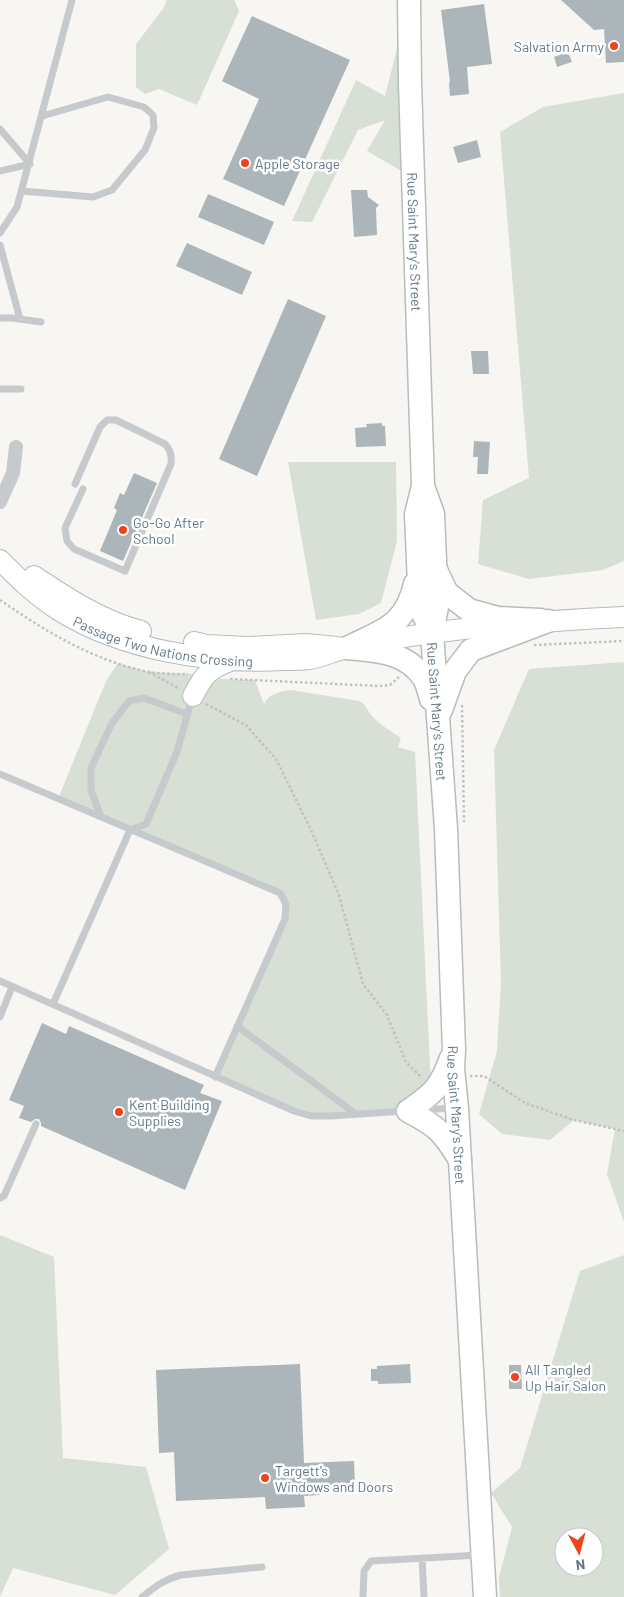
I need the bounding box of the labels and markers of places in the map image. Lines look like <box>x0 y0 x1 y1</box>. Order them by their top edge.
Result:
place label: Salvation Army <box>514 38 605 55</box>
marker: Salvation Army <box>608 40 620 52</box>
place label: Apple Storage <box>255 155 340 172</box>
marker: Apple Storage <box>239 157 251 169</box>
place label: Go-Go After School <box>133 514 204 547</box>
marker: Go-Go After School <box>117 524 129 536</box>
place label: Kent Building Supplies <box>129 1096 209 1129</box>
marker: Kent Building Supplies <box>113 1106 125 1118</box>
place label: All Tangled Up Hair Salon <box>525 1361 606 1394</box>
marker: All Tangled Up Hair Salon <box>509 1371 521 1383</box>
place label: Targett's Windows and Doors <box>275 1462 394 1495</box>
marker: Targett's Windows and Doors <box>259 1472 271 1484</box>

